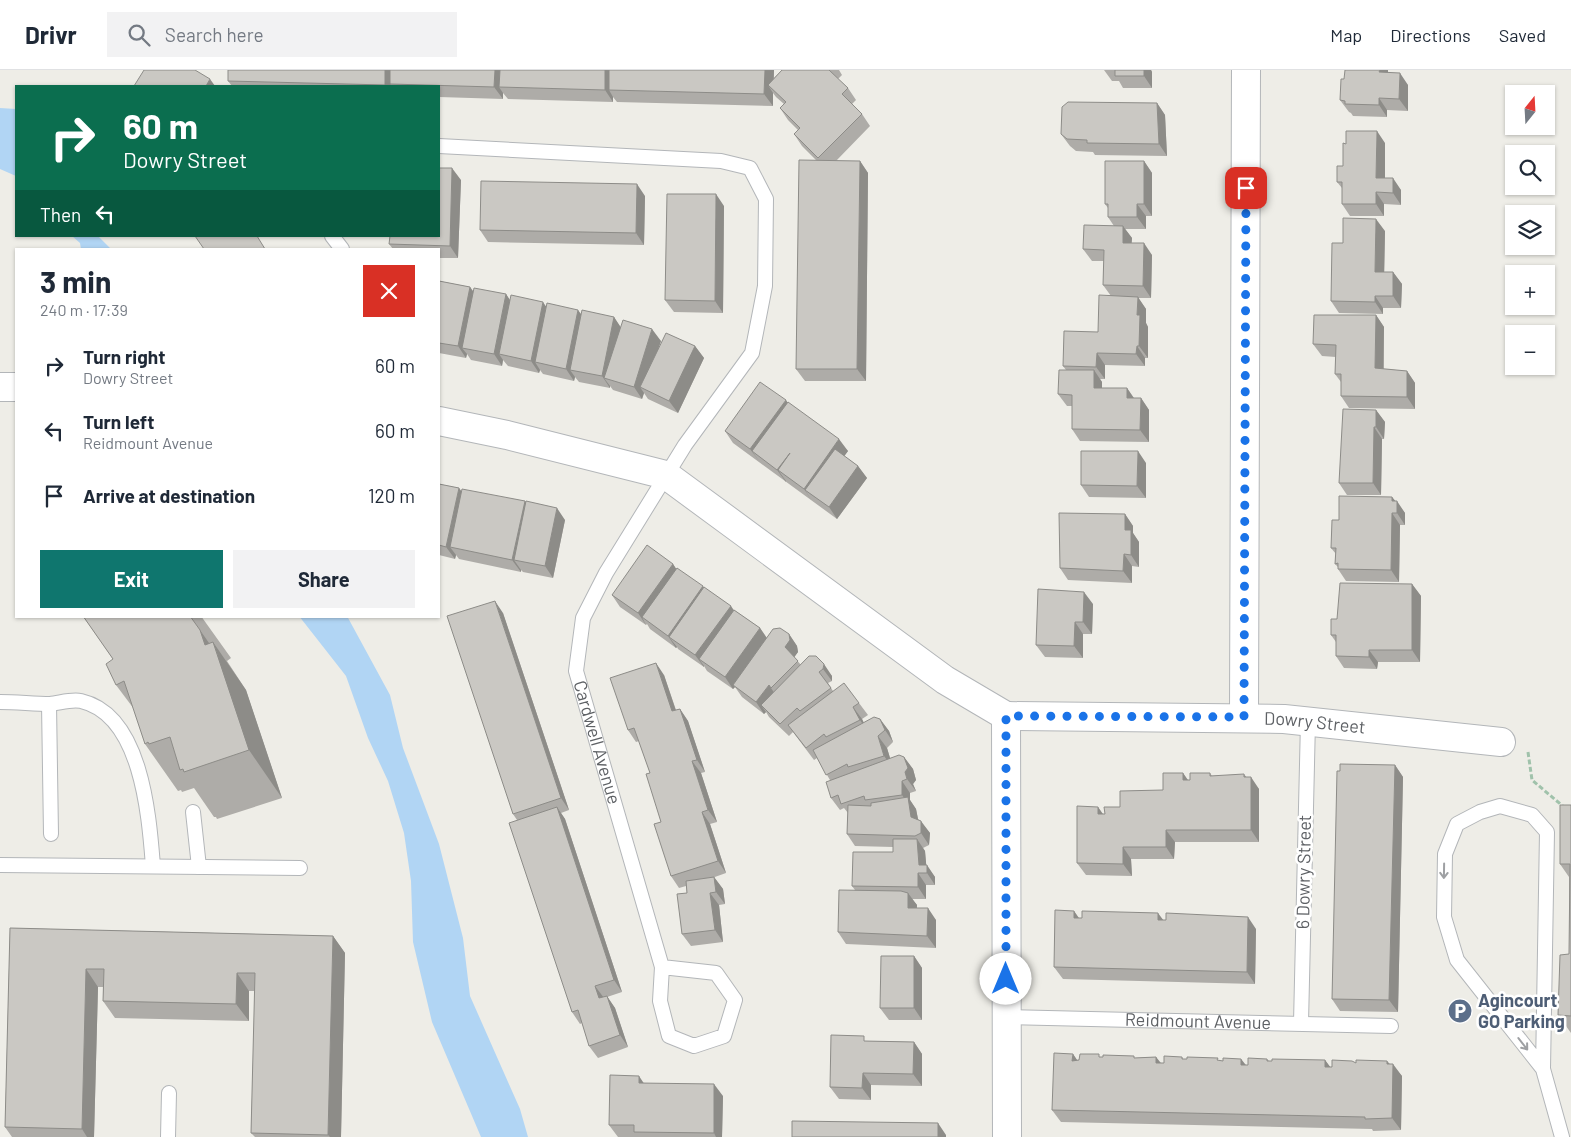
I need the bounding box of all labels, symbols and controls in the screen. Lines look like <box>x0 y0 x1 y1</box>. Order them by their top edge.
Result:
search box <box>107 12 457 57</box>
text: Drivr <box>25 20 77 49</box>
icon: search <box>125 21 153 49</box>
text: Search here <box>165 23 264 46</box>
text: Map <box>1330 24 1362 46</box>
text: Directions <box>1390 24 1471 46</box>
text: Saved <box>1499 24 1546 46</box>
north arrow <box>1505 85 1555 135</box>
map controls <box>1505 85 1555 375</box>
text: 60 m <box>123 104 198 146</box>
icon: right <box>40 105 105 170</box>
button: search <box>1505 145 1555 195</box>
text: Dowry Street <box>123 146 247 172</box>
pin <box>1225 167 1267 209</box>
icon: arrive <box>1232 174 1260 202</box>
icon: left <box>91 200 119 228</box>
text: Then <box>40 203 81 226</box>
button: layers <box>1505 205 1555 255</box>
text: 3 min <box>40 263 111 299</box>
button: close <box>363 265 415 317</box>
button: + <box>1505 265 1555 315</box>
text: 240 m · 17:39 <box>40 300 128 319</box>
button: − <box>1505 325 1555 375</box>
text: Turn right <box>83 345 165 368</box>
icon: right <box>40 352 68 380</box>
text: 60 m <box>375 354 415 377</box>
text: Dowry Street <box>83 368 173 387</box>
text: Turn left <box>83 410 154 433</box>
icon: left <box>40 417 68 445</box>
text: 60 m <box>375 419 415 442</box>
text: Reidmount Avenue <box>83 433 213 452</box>
icon: arrive <box>40 482 68 510</box>
text: Arrive at destination <box>83 484 255 507</box>
text: 120 m <box>368 484 415 507</box>
button: Exit <box>40 550 223 608</box>
button: Share <box>233 550 415 608</box>
street label: Cardwell Avenue <box>569 678 626 807</box>
street label: Dowry Street <box>1264 707 1367 738</box>
street label: 6 Dowry Street <box>1291 815 1315 929</box>
one-way arrow <box>1440 862 1449 878</box>
position arrow <box>979 952 1031 1004</box>
place label: Agincourt GO Parking <box>1478 989 1565 1032</box>
parking icon: Agincourt GO Parking <box>1447 998 1473 1024</box>
street label: Reidmount Avenue <box>1125 1008 1271 1033</box>
one-way arrow <box>1517 1037 1528 1050</box>

